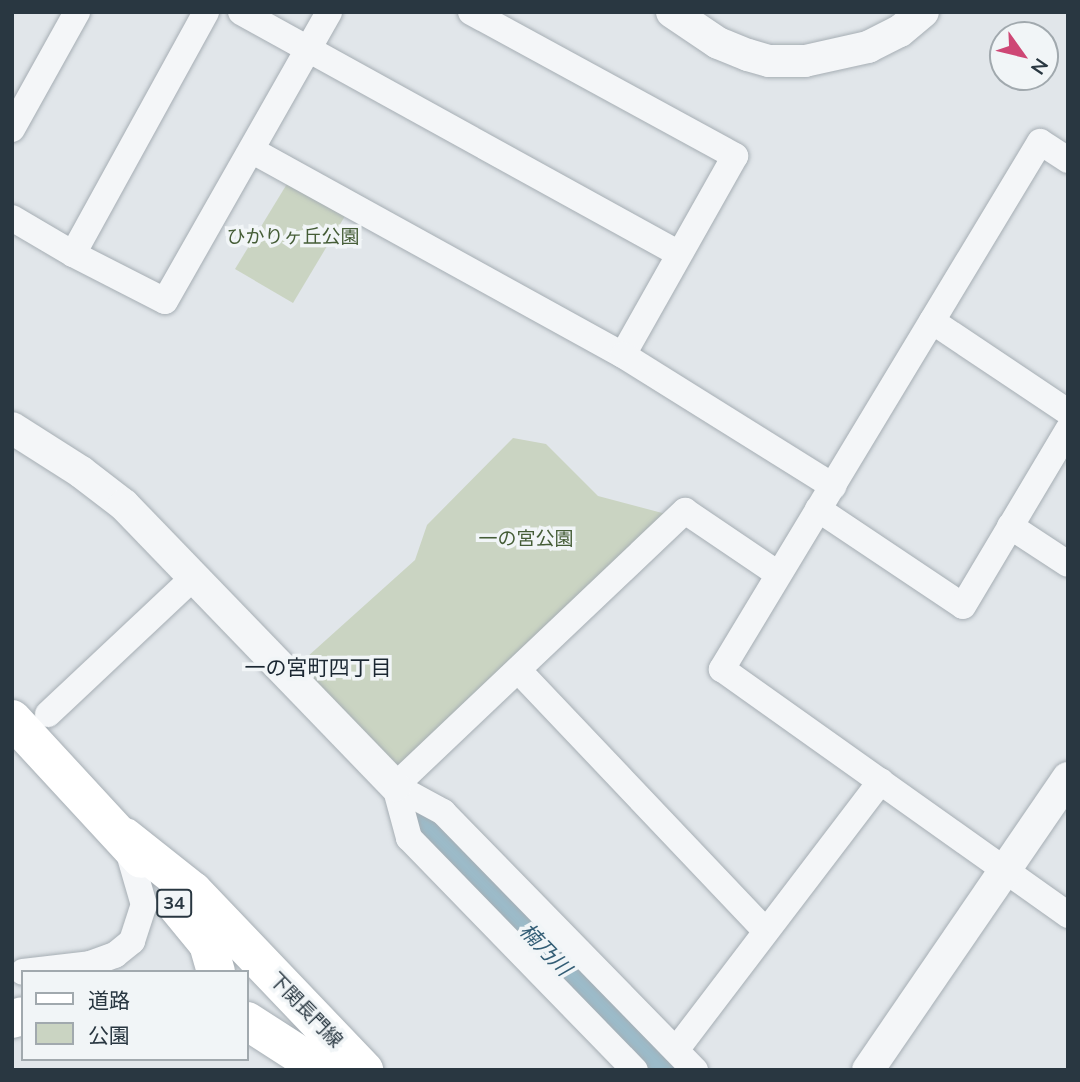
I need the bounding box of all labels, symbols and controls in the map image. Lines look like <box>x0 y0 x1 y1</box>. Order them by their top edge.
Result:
north arrow <box>989 21 1059 91</box>
text: N <box>1026 54 1054 79</box>
park label: ひかりヶ丘公園 <box>227 226 359 248</box>
park label: 一の宮公園 <box>479 528 573 550</box>
district label: 一の宮町四丁目 <box>245 654 391 680</box>
road number: 34 <box>155 888 193 918</box>
water label: 楠乃川 <box>515 918 577 980</box>
street label: 下関長門線 <box>265 968 347 1052</box>
legend <box>21 970 248 1061</box>
text: 道路 <box>88 987 130 1013</box>
text: 公園 <box>88 1022 130 1048</box>

